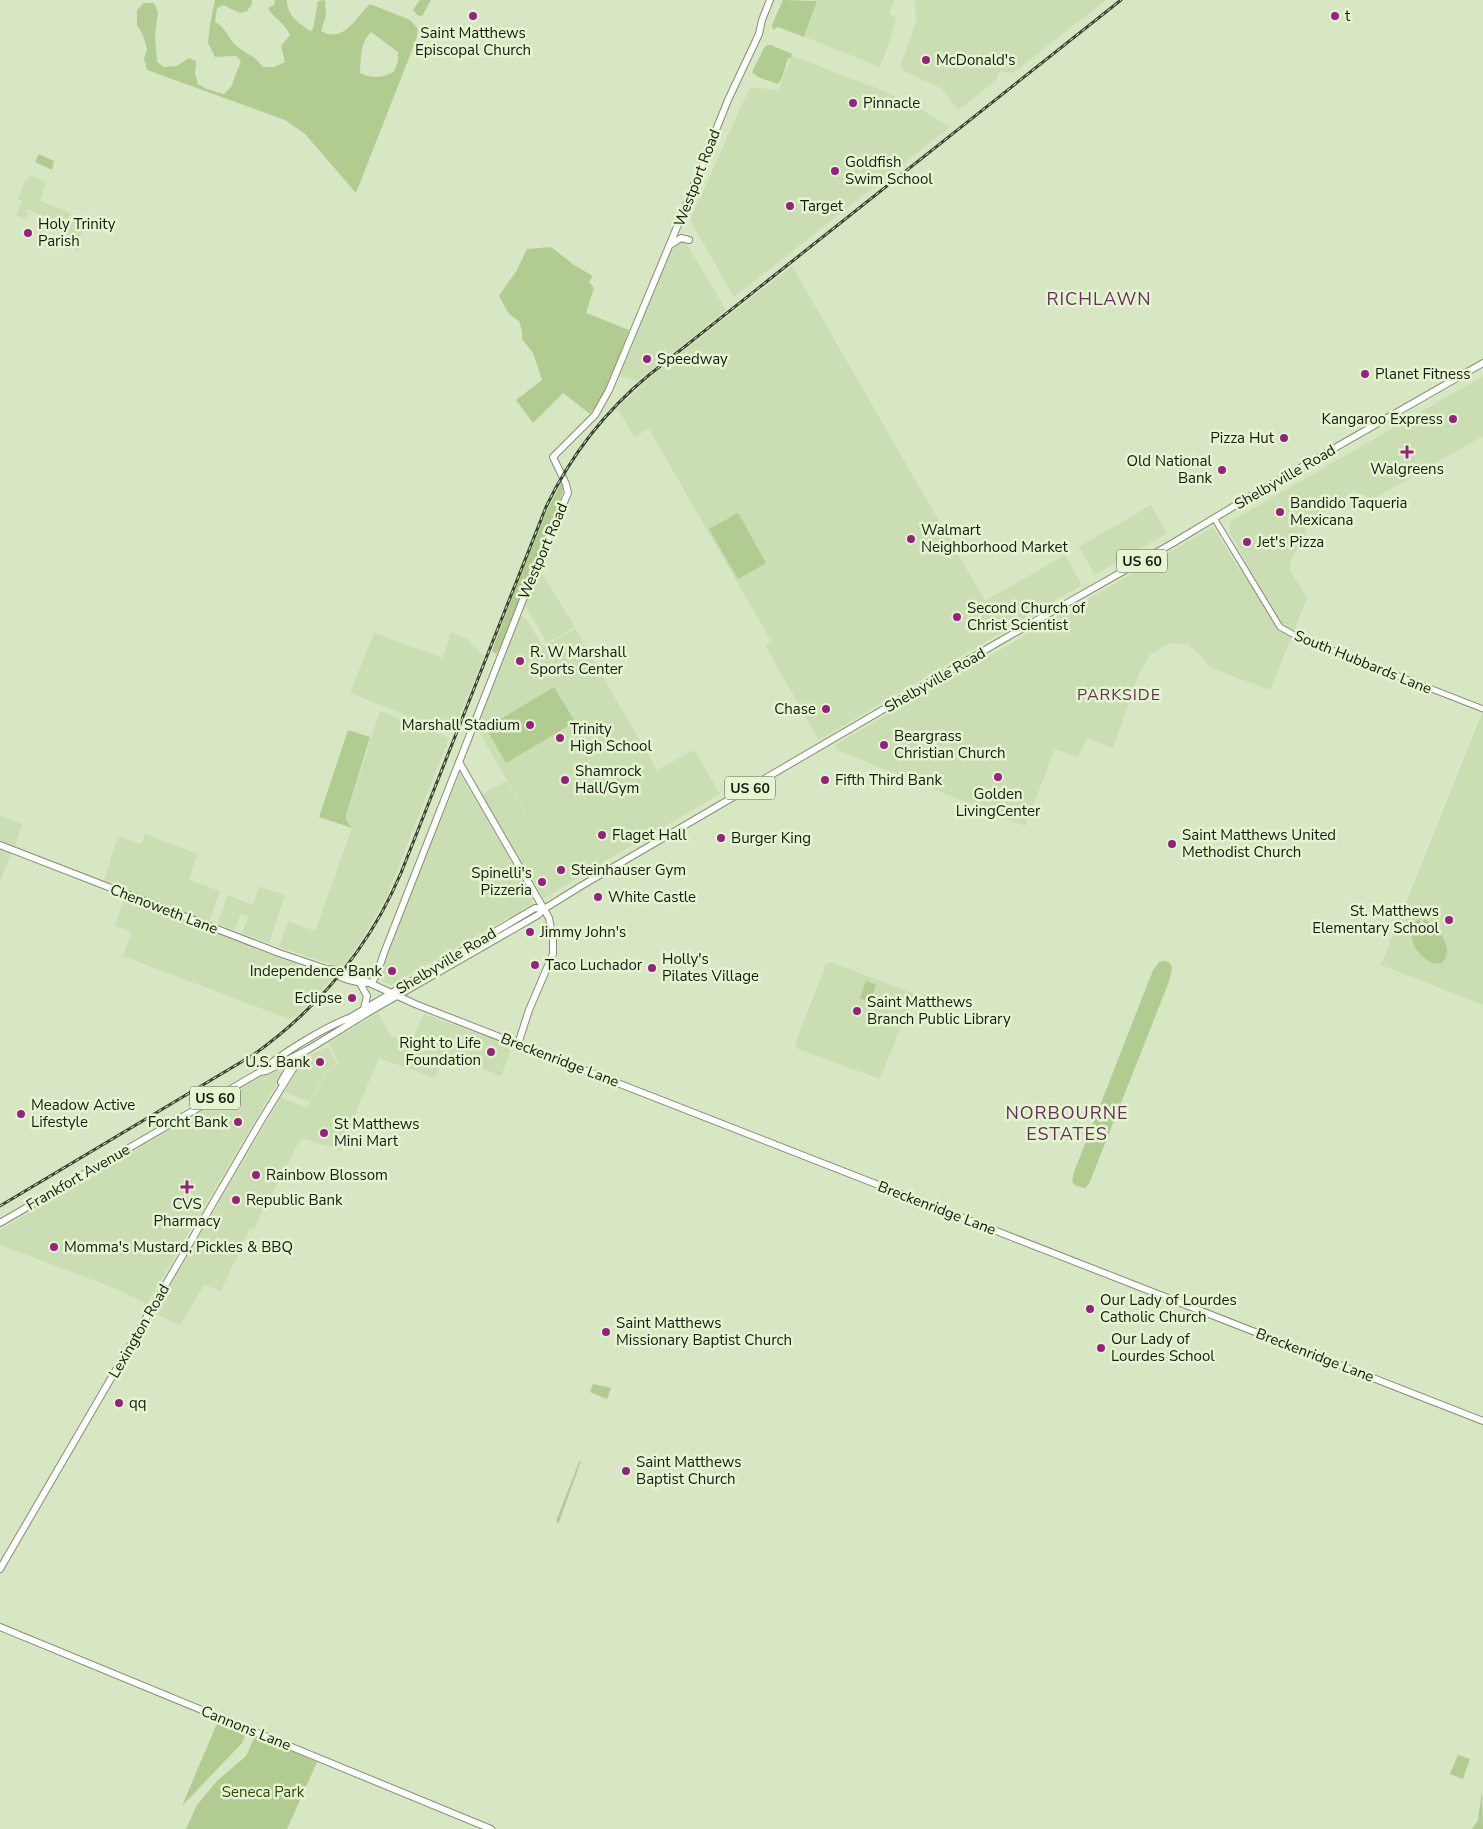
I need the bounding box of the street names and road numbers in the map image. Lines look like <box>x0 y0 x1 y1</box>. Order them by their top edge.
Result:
street label: Westport Road <box>669 126 725 230</box>
street label: Shelbyville Road <box>1231 440 1339 514</box>
street label: Westport Road <box>514 500 572 602</box>
road number: US 60 <box>1117 550 1167 572</box>
street label: South Hubbards Lane <box>1291 625 1435 699</box>
street label: Shelbyville Road <box>881 643 989 717</box>
road number: US 60 <box>725 776 775 800</box>
street label: Chenoweth Lane <box>107 879 221 939</box>
street label: Shelbyville Road <box>392 923 500 999</box>
street label: Breckenridge Lane <box>498 1028 622 1092</box>
road number: US 60 <box>190 1086 240 1110</box>
street label: Frankfort Avenue <box>23 1139 133 1215</box>
street label: Breckenridge Lane <box>875 1176 999 1240</box>
street label: Lexington Road <box>104 1280 174 1382</box>
street label: Breckenridge Lane <box>1253 1323 1377 1387</box>
street label: Cannons Lane <box>198 1701 294 1755</box>

